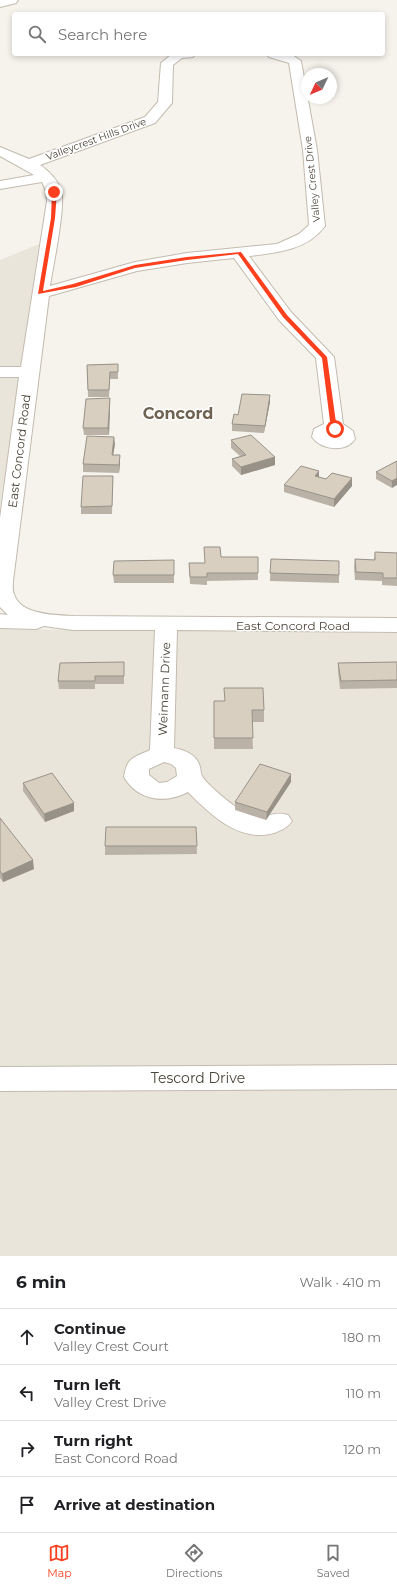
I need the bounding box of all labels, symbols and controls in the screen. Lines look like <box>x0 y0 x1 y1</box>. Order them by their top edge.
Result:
search box <box>12 12 385 56</box>
icon: search <box>26 23 48 45</box>
text: Search here <box>58 25 147 44</box>
north arrow <box>301 68 337 104</box>
street label: Valleycrest Hills Drive <box>44 115 148 163</box>
street label: Valley Crest Drive <box>301 135 323 223</box>
route end <box>45 183 63 201</box>
street label: East Concord Road <box>5 393 33 509</box>
district label: Concord <box>143 404 213 423</box>
route start <box>326 420 344 438</box>
street label: East Concord Road <box>236 618 350 633</box>
street label: Weimann Drive <box>155 642 173 736</box>
street label: Tescord Drive <box>151 1069 245 1087</box>
text: 6 min <box>16 1272 66 1292</box>
text: Walk · 410 m <box>299 1274 381 1290</box>
text: Continue <box>54 1319 126 1338</box>
icon: ahead <box>16 1326 38 1348</box>
text: 180 m <box>342 1329 381 1345</box>
text: Valley Crest Court <box>54 1338 169 1354</box>
text: Turn left <box>54 1375 121 1394</box>
icon: left <box>16 1382 38 1404</box>
text: 110 m <box>346 1385 381 1401</box>
text: Valley Crest Drive <box>54 1394 166 1410</box>
text: Turn right <box>54 1431 133 1450</box>
icon: right <box>16 1438 38 1460</box>
text: 120 m <box>343 1441 381 1457</box>
text: East Concord Road <box>54 1450 178 1466</box>
icon: arrive <box>16 1494 38 1516</box>
text: Arrive at destination <box>54 1495 215 1514</box>
tab: Map <box>47 1542 72 1580</box>
tab: Directions <box>166 1542 222 1580</box>
tab: Saved <box>317 1542 350 1580</box>

